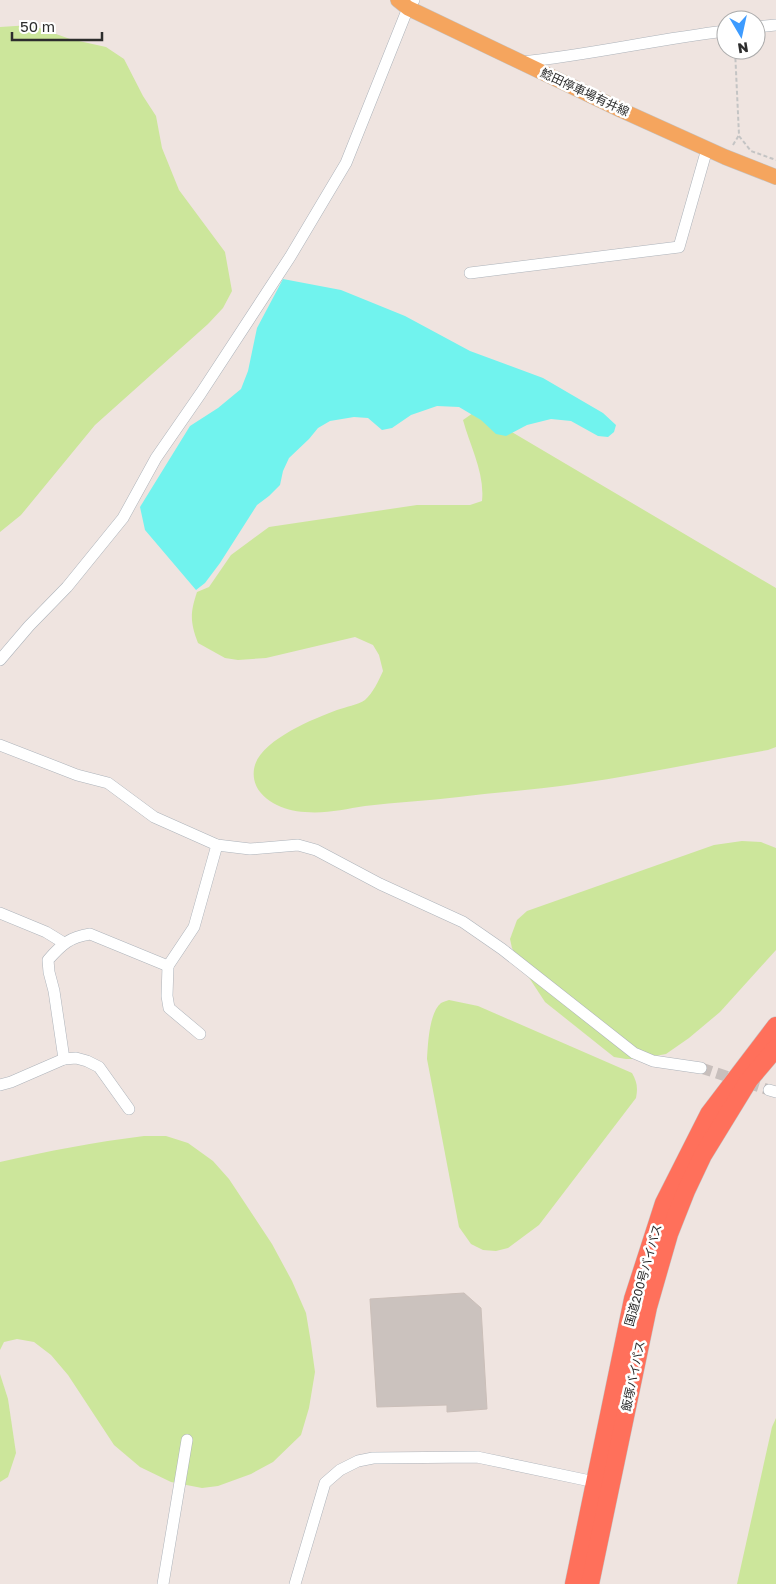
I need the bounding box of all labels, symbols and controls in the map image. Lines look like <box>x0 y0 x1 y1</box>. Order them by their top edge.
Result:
scale bar <box>12 10 102 42</box>
north arrow <box>716 10 766 60</box>
text: 50 m <box>20 17 55 35</box>
text: N <box>737 39 750 58</box>
street label: 鯰田停車場有井線 <box>538 65 632 119</box>
street label: 国道200号バイパス <box>621 1222 665 1328</box>
street label: 飯塚バイパス <box>618 1339 648 1413</box>

